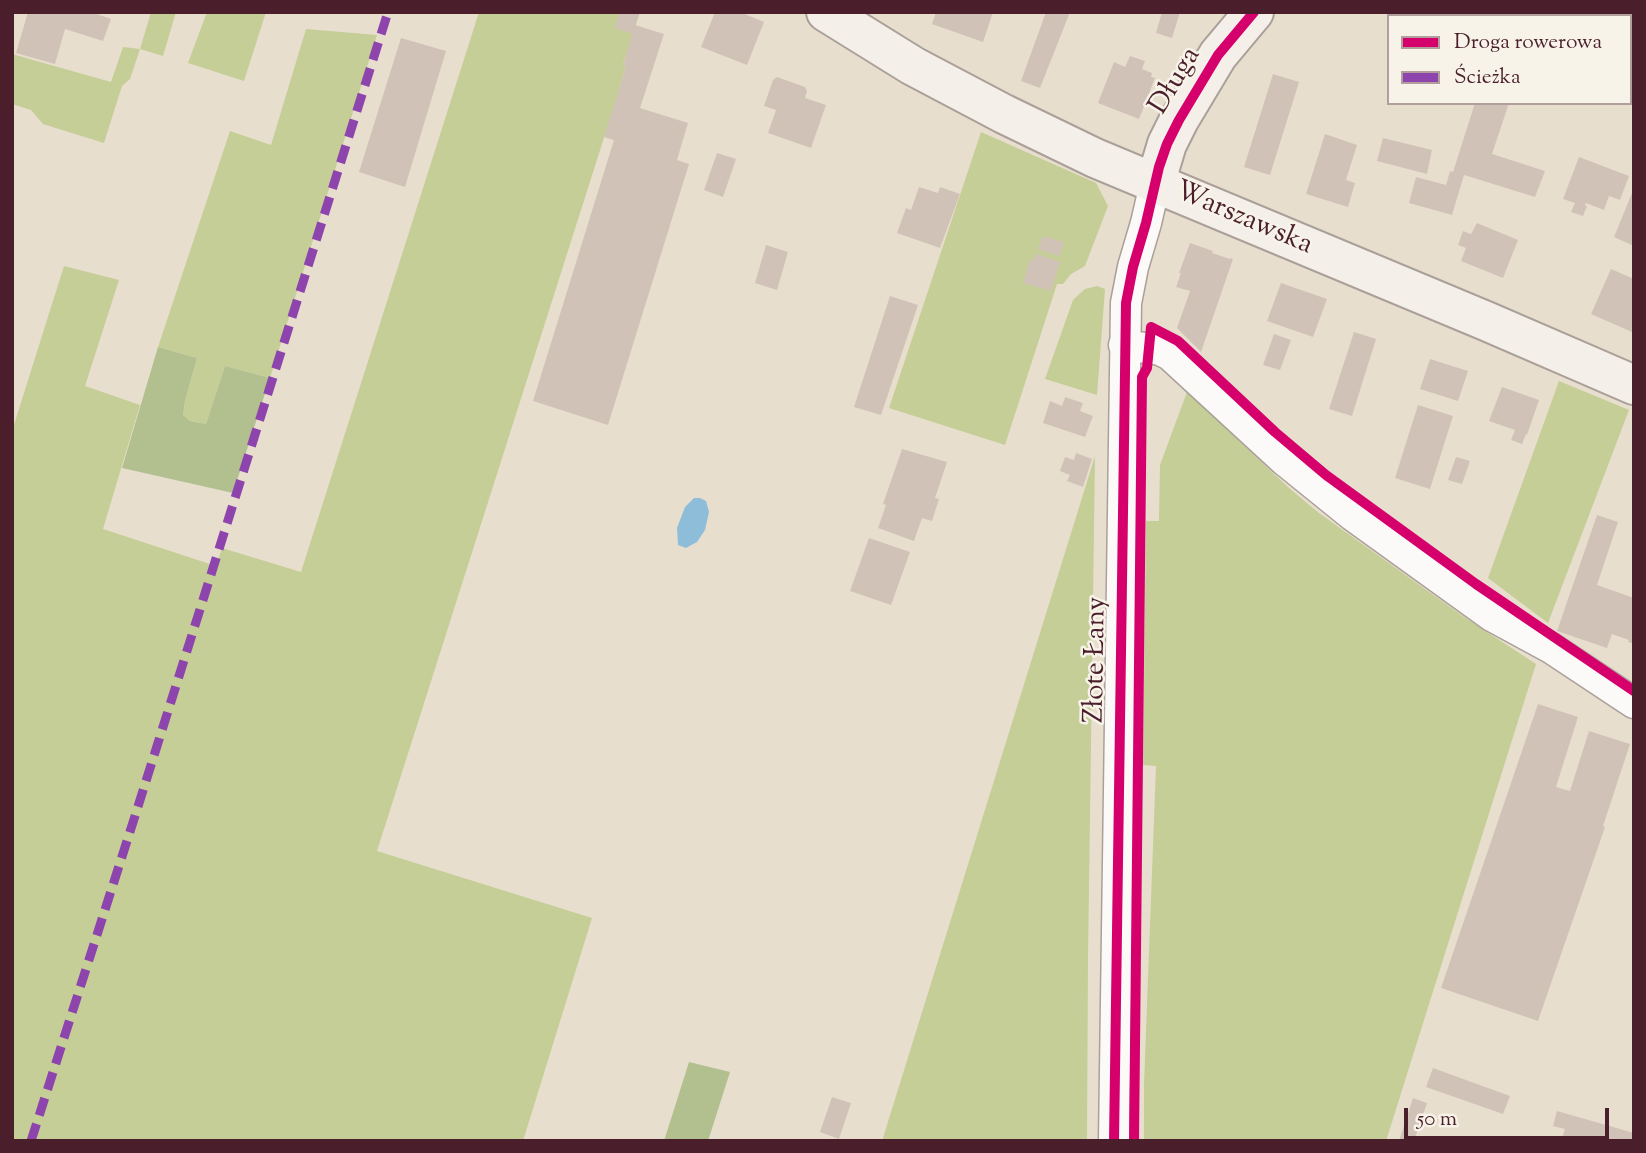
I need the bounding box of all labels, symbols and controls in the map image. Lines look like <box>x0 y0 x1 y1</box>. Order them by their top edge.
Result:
legend <box>1387 14 1632 105</box>
text: Droga rowerowa <box>1454 28 1602 58</box>
street label: Długa <box>1144 42 1210 122</box>
text: Ścieżka <box>1454 63 1521 93</box>
street label: Warszawska <box>1169 176 1317 264</box>
street label: Złote Łany <box>1080 596 1116 724</box>
scale bar <box>1408 1094 1613 1138</box>
text: 50 m <box>1417 1105 1457 1135</box>

